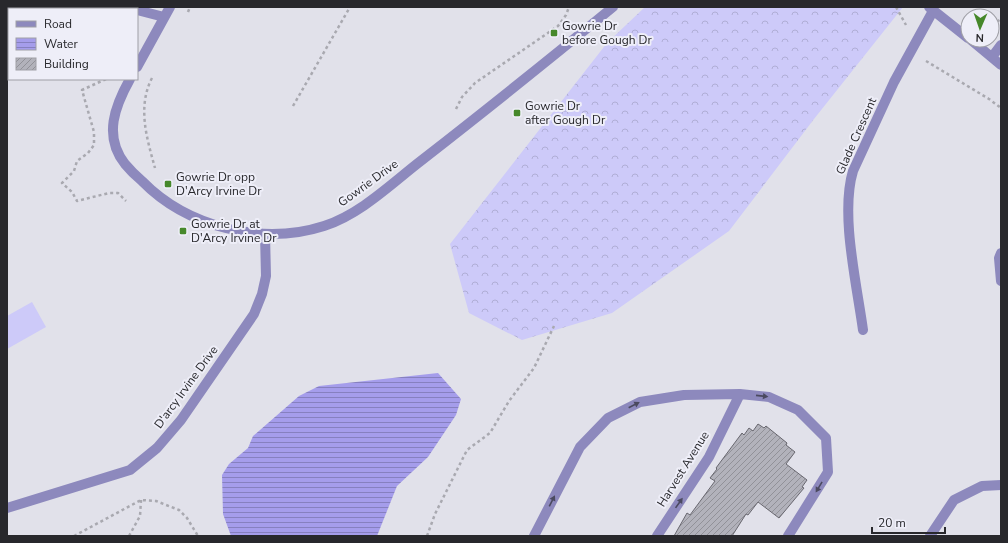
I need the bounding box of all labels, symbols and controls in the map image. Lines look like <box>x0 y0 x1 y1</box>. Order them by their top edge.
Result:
legend <box>8 8 138 80</box>
north arrow <box>960 8 1000 48</box>
text: Road <box>44 16 72 32</box>
place label: Gowrie Dr before Gough Dr <box>562 18 653 48</box>
marker: Gowrie Dr before Gough Dr <box>549 28 559 38</box>
text: N <box>975 30 984 45</box>
text: Water <box>44 36 78 52</box>
text: Building <box>44 56 89 72</box>
street label: Glade Crescent <box>832 94 880 177</box>
place label: Gowrie Dr after Gough Dr <box>525 98 606 128</box>
marker: Gowrie Dr after Gough Dr <box>512 108 522 118</box>
street label: Gowrie Drive <box>335 156 401 210</box>
place label: Gowrie Dr opp D'Arcy Irvine Dr <box>176 169 262 199</box>
marker: Gowrie Dr opp D'Arcy Irvine Dr <box>163 179 173 189</box>
place label: Gowrie Dr at D'Arcy Irvine Dr <box>191 216 277 246</box>
marker: Gowrie Dr at D'Arcy Irvine Dr <box>178 226 188 236</box>
street label: D'arcy Irvine Drive <box>151 342 221 432</box>
one-way arrow <box>756 393 768 400</box>
one-way arrow <box>628 402 639 409</box>
street label: Harvest Avenue <box>653 428 713 510</box>
one-way arrow <box>815 482 823 492</box>
one-way arrow <box>549 496 555 507</box>
one-way arrow <box>675 498 683 509</box>
scale bar <box>872 509 945 535</box>
text: 20 m <box>878 515 906 531</box>

